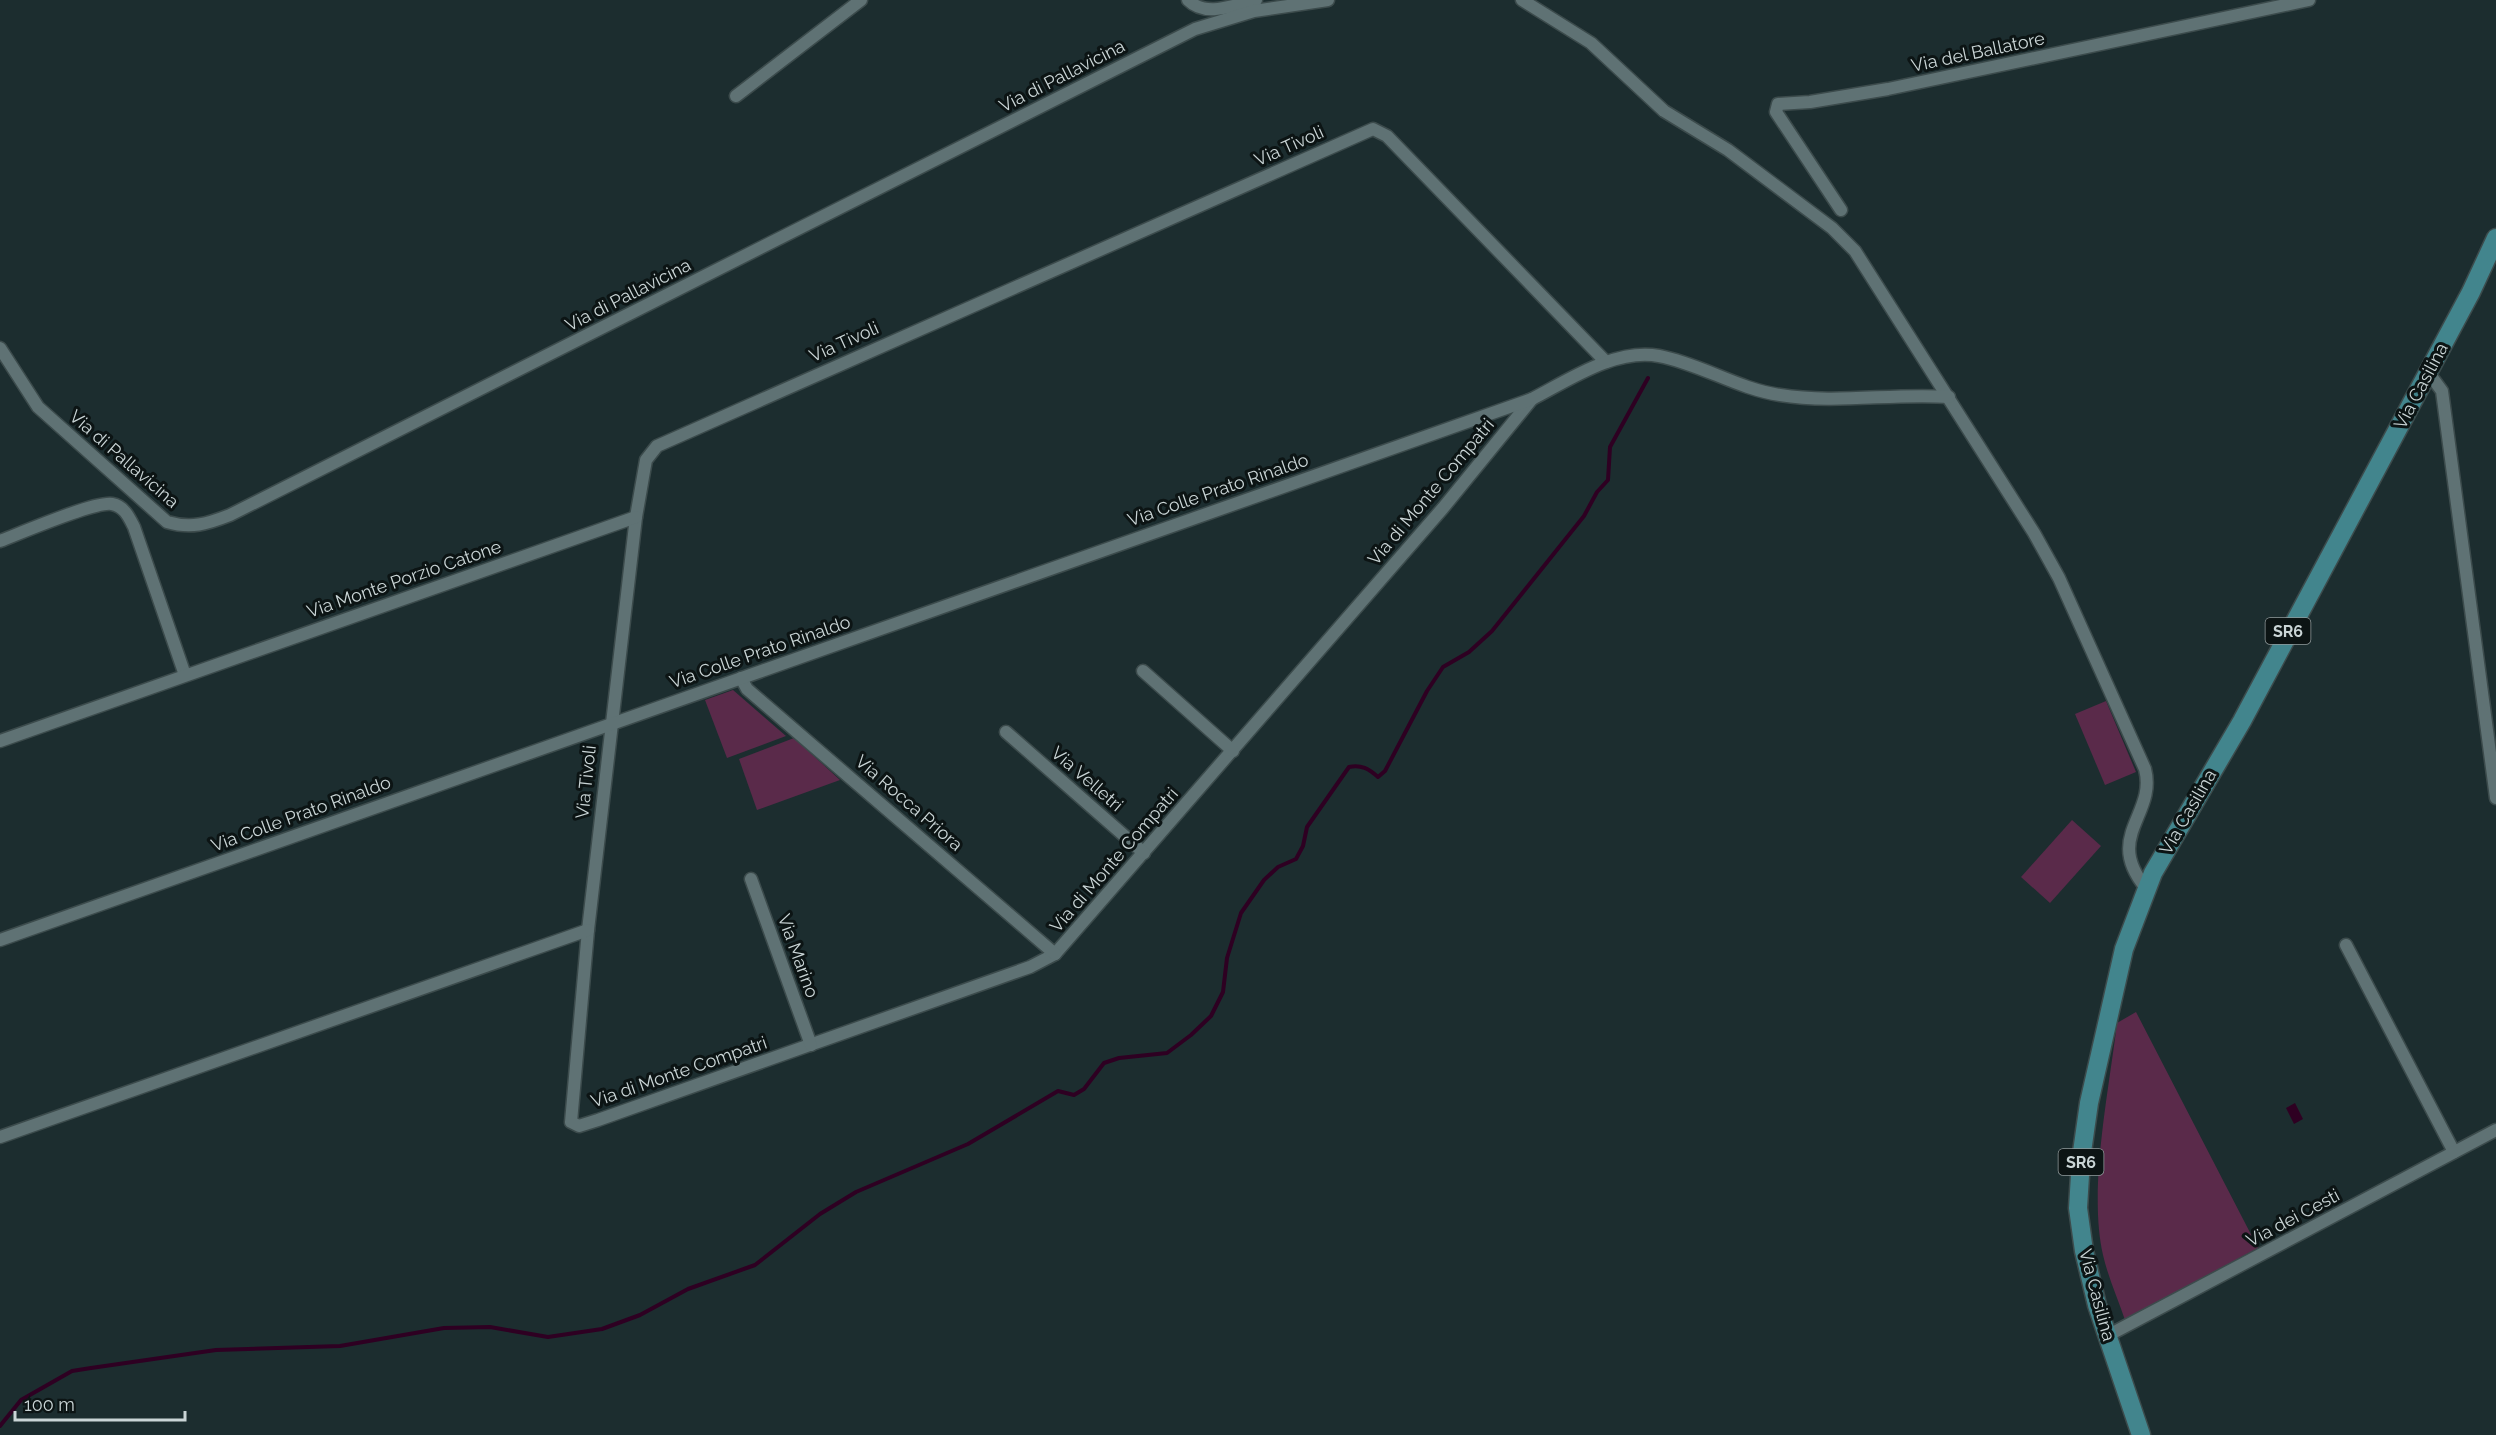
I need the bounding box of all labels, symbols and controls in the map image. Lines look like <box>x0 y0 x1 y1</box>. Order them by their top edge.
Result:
street label: Via del Ballatore <box>1909 27 2047 76</box>
street label: Via di Pallavicina <box>995 35 1128 116</box>
street label: Via Tivoli <box>1251 121 1327 170</box>
street label: Via di Pallavicina <box>561 254 694 335</box>
street label: Via Tivoli <box>806 317 882 366</box>
street label: Via Casilina <box>2389 339 2452 432</box>
street label: Via di Pallavicina <box>65 405 183 512</box>
street label: Via di Monte Compatri <box>1363 414 1498 569</box>
street label: Via Colle Prato Rinaldo <box>1125 449 1311 530</box>
street label: Via Monte Porzio Catone <box>304 535 504 622</box>
street label: Via Colle Prato Rinaldo <box>667 611 853 692</box>
road number: SR6 <box>2266 618 2310 644</box>
street label: Via Velletri <box>1047 742 1127 815</box>
street label: Via Tivoli <box>571 744 600 820</box>
street label: Via Rocca Priora <box>851 750 967 855</box>
street label: Via Casilina <box>2155 766 2220 858</box>
street label: Via Colle Prato Rinaldo <box>208 771 394 856</box>
street label: Via di Monte Compatri <box>1045 783 1182 936</box>
street label: Via Marino <box>774 911 823 1001</box>
street label: Via di Monte Compatri <box>588 1032 770 1112</box>
road number: SR6 <box>2058 1149 2104 1175</box>
street label: Via dei Cesti <box>2243 1184 2343 1251</box>
street label: Via Casilina <box>2075 1247 2120 1343</box>
scale bar <box>15 1384 184 1422</box>
text: 100 m <box>24 1394 75 1415</box>

